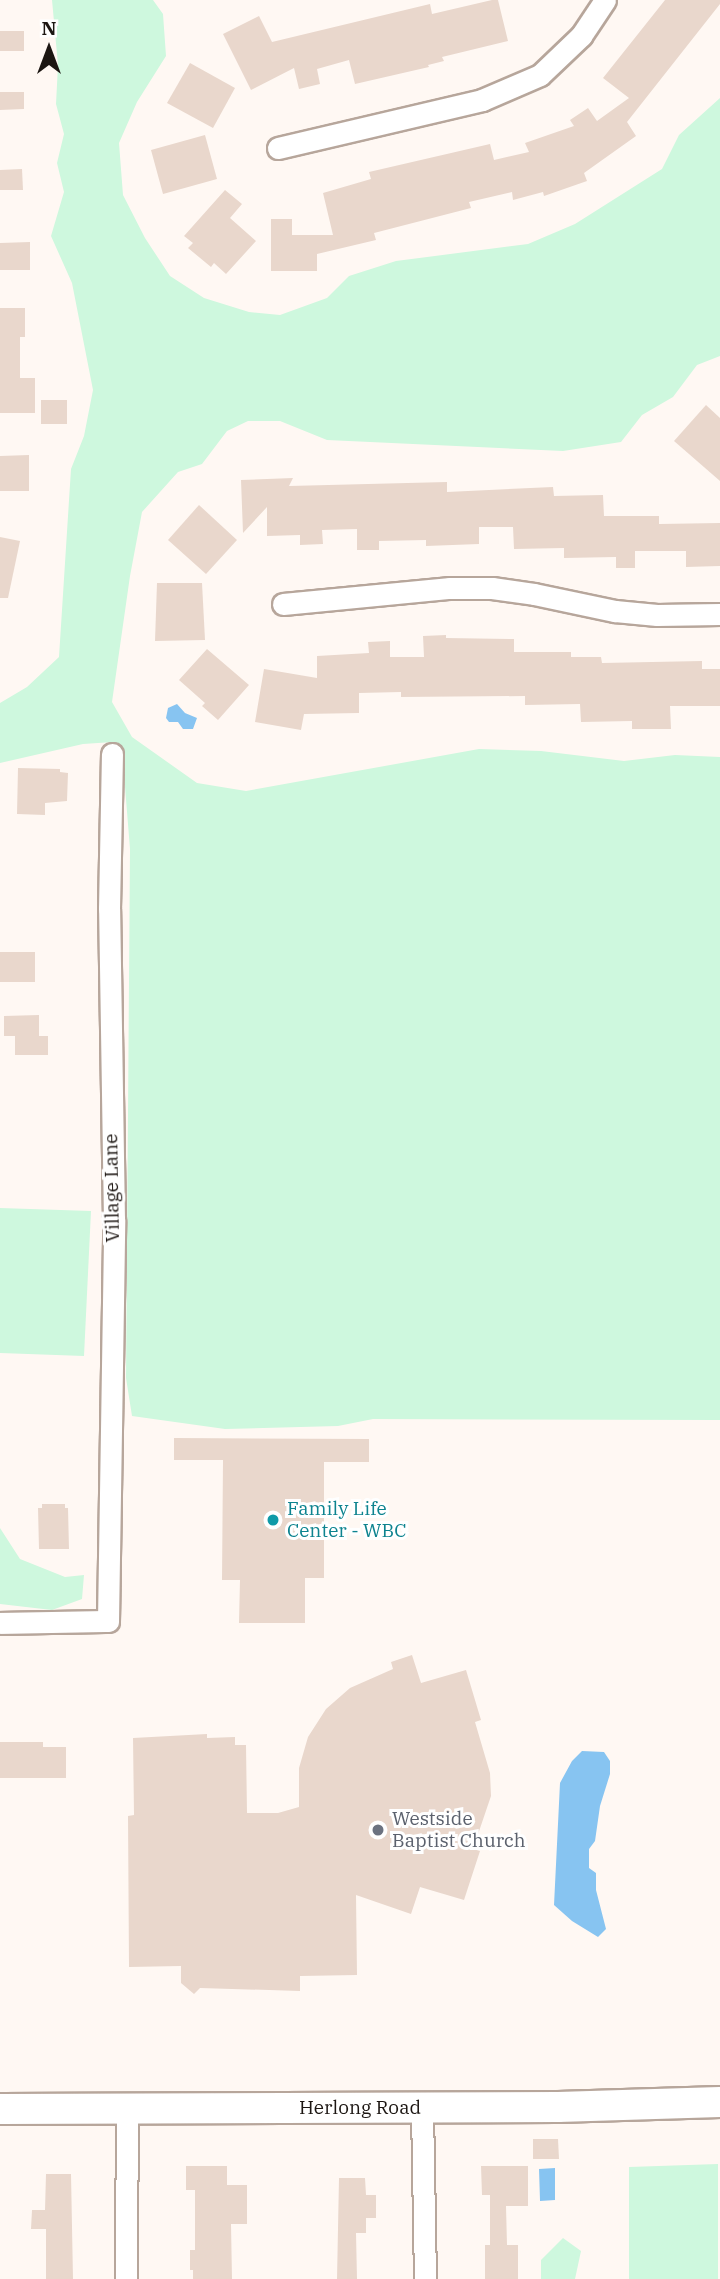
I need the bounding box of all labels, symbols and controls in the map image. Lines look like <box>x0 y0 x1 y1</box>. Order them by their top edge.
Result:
north arrow <box>14 14 84 84</box>
text: N <box>41 16 57 40</box>
street label: Village Lane <box>100 1133 124 1243</box>
place label: Family Life Center - WBC <box>287 1498 407 1542</box>
marker: Family Life Center - WBC <box>265 1512 281 1528</box>
place label: Westside Baptist Church <box>392 1808 526 1852</box>
marker: Westside Baptist Church <box>370 1822 386 1838</box>
street label: Herlong Road <box>299 2097 421 2119</box>

